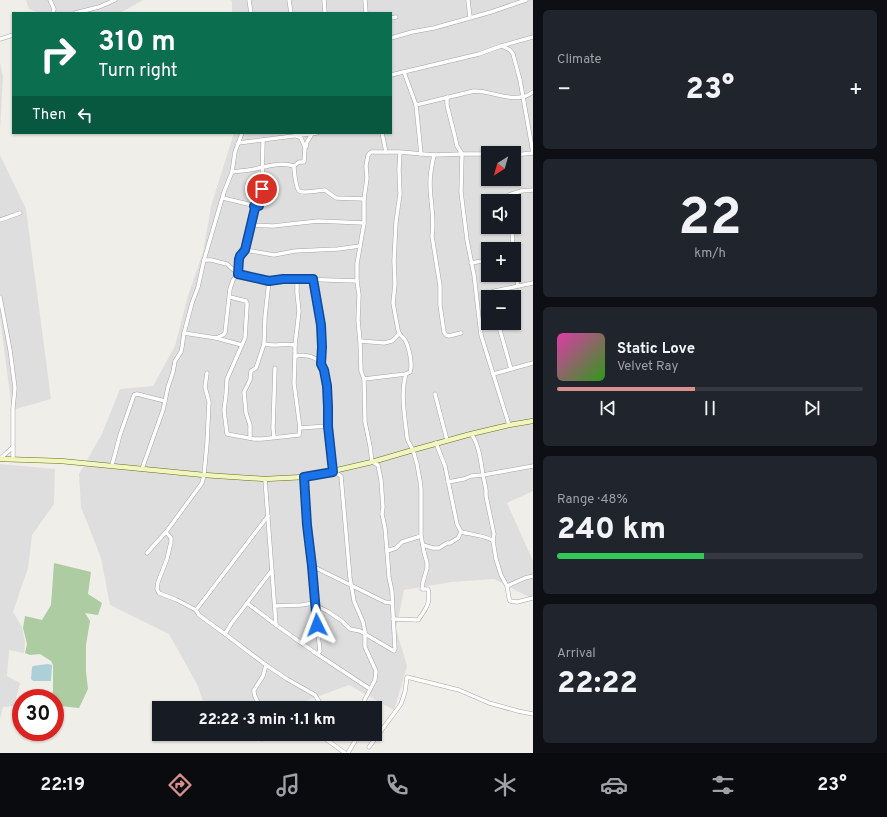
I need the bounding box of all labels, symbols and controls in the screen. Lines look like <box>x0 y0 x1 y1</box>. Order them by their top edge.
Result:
text: 310 m <box>98 25 176 61</box>
icon: right <box>32 28 84 80</box>
text: Climate <box>557 52 602 68</box>
text: Turn right <box>98 60 178 83</box>
text: 23° <box>686 72 734 109</box>
text: − <box>557 77 571 104</box>
text: + <box>849 77 863 104</box>
icon: left <box>74 104 96 126</box>
text: Then <box>32 106 66 125</box>
north arrow <box>481 146 521 186</box>
map controls <box>481 146 521 330</box>
pin <box>245 172 279 206</box>
icon: arrive <box>251 178 273 200</box>
text: 22 <box>678 187 742 253</box>
button: sound <box>481 194 521 234</box>
button: + <box>481 242 521 282</box>
text: km/h <box>694 246 726 262</box>
button: − <box>481 290 521 330</box>
text: Static Love <box>617 340 695 359</box>
text: Velvet Ray <box>617 359 678 375</box>
icon: previous <box>597 397 619 419</box>
icon: pause <box>699 397 721 419</box>
icon: next <box>801 397 823 419</box>
text: Range · 48% <box>557 492 628 508</box>
text: 240 km <box>557 512 666 549</box>
position arrow <box>296 604 338 646</box>
text: Arrival <box>557 646 596 662</box>
text: 22:22 <box>557 666 638 703</box>
speed limit sign: 30 <box>12 689 64 741</box>
text: 22:22 · 3 min · 1.1 km <box>199 711 335 730</box>
icon: directions <box>166 771 194 799</box>
icon: music <box>274 771 302 799</box>
icon: phone <box>383 771 411 799</box>
icon: climate <box>491 771 519 799</box>
icon: car <box>600 771 628 799</box>
icon: filters <box>709 771 737 799</box>
text: 22:19 <box>40 774 85 797</box>
text: 23° <box>817 774 847 797</box>

